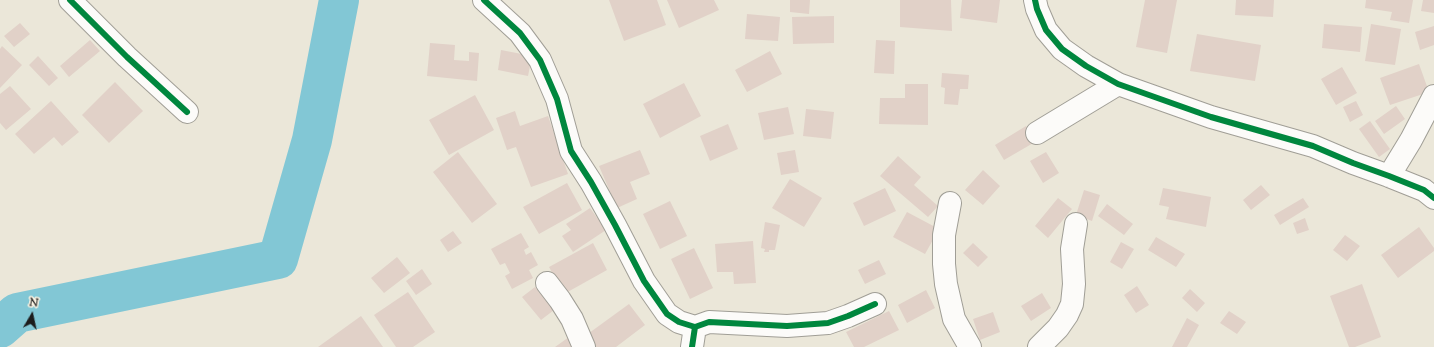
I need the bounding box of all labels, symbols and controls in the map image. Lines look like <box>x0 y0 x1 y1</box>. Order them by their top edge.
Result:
north arrow <box>12 295 52 335</box>
text: N <box>28 295 39 312</box>

